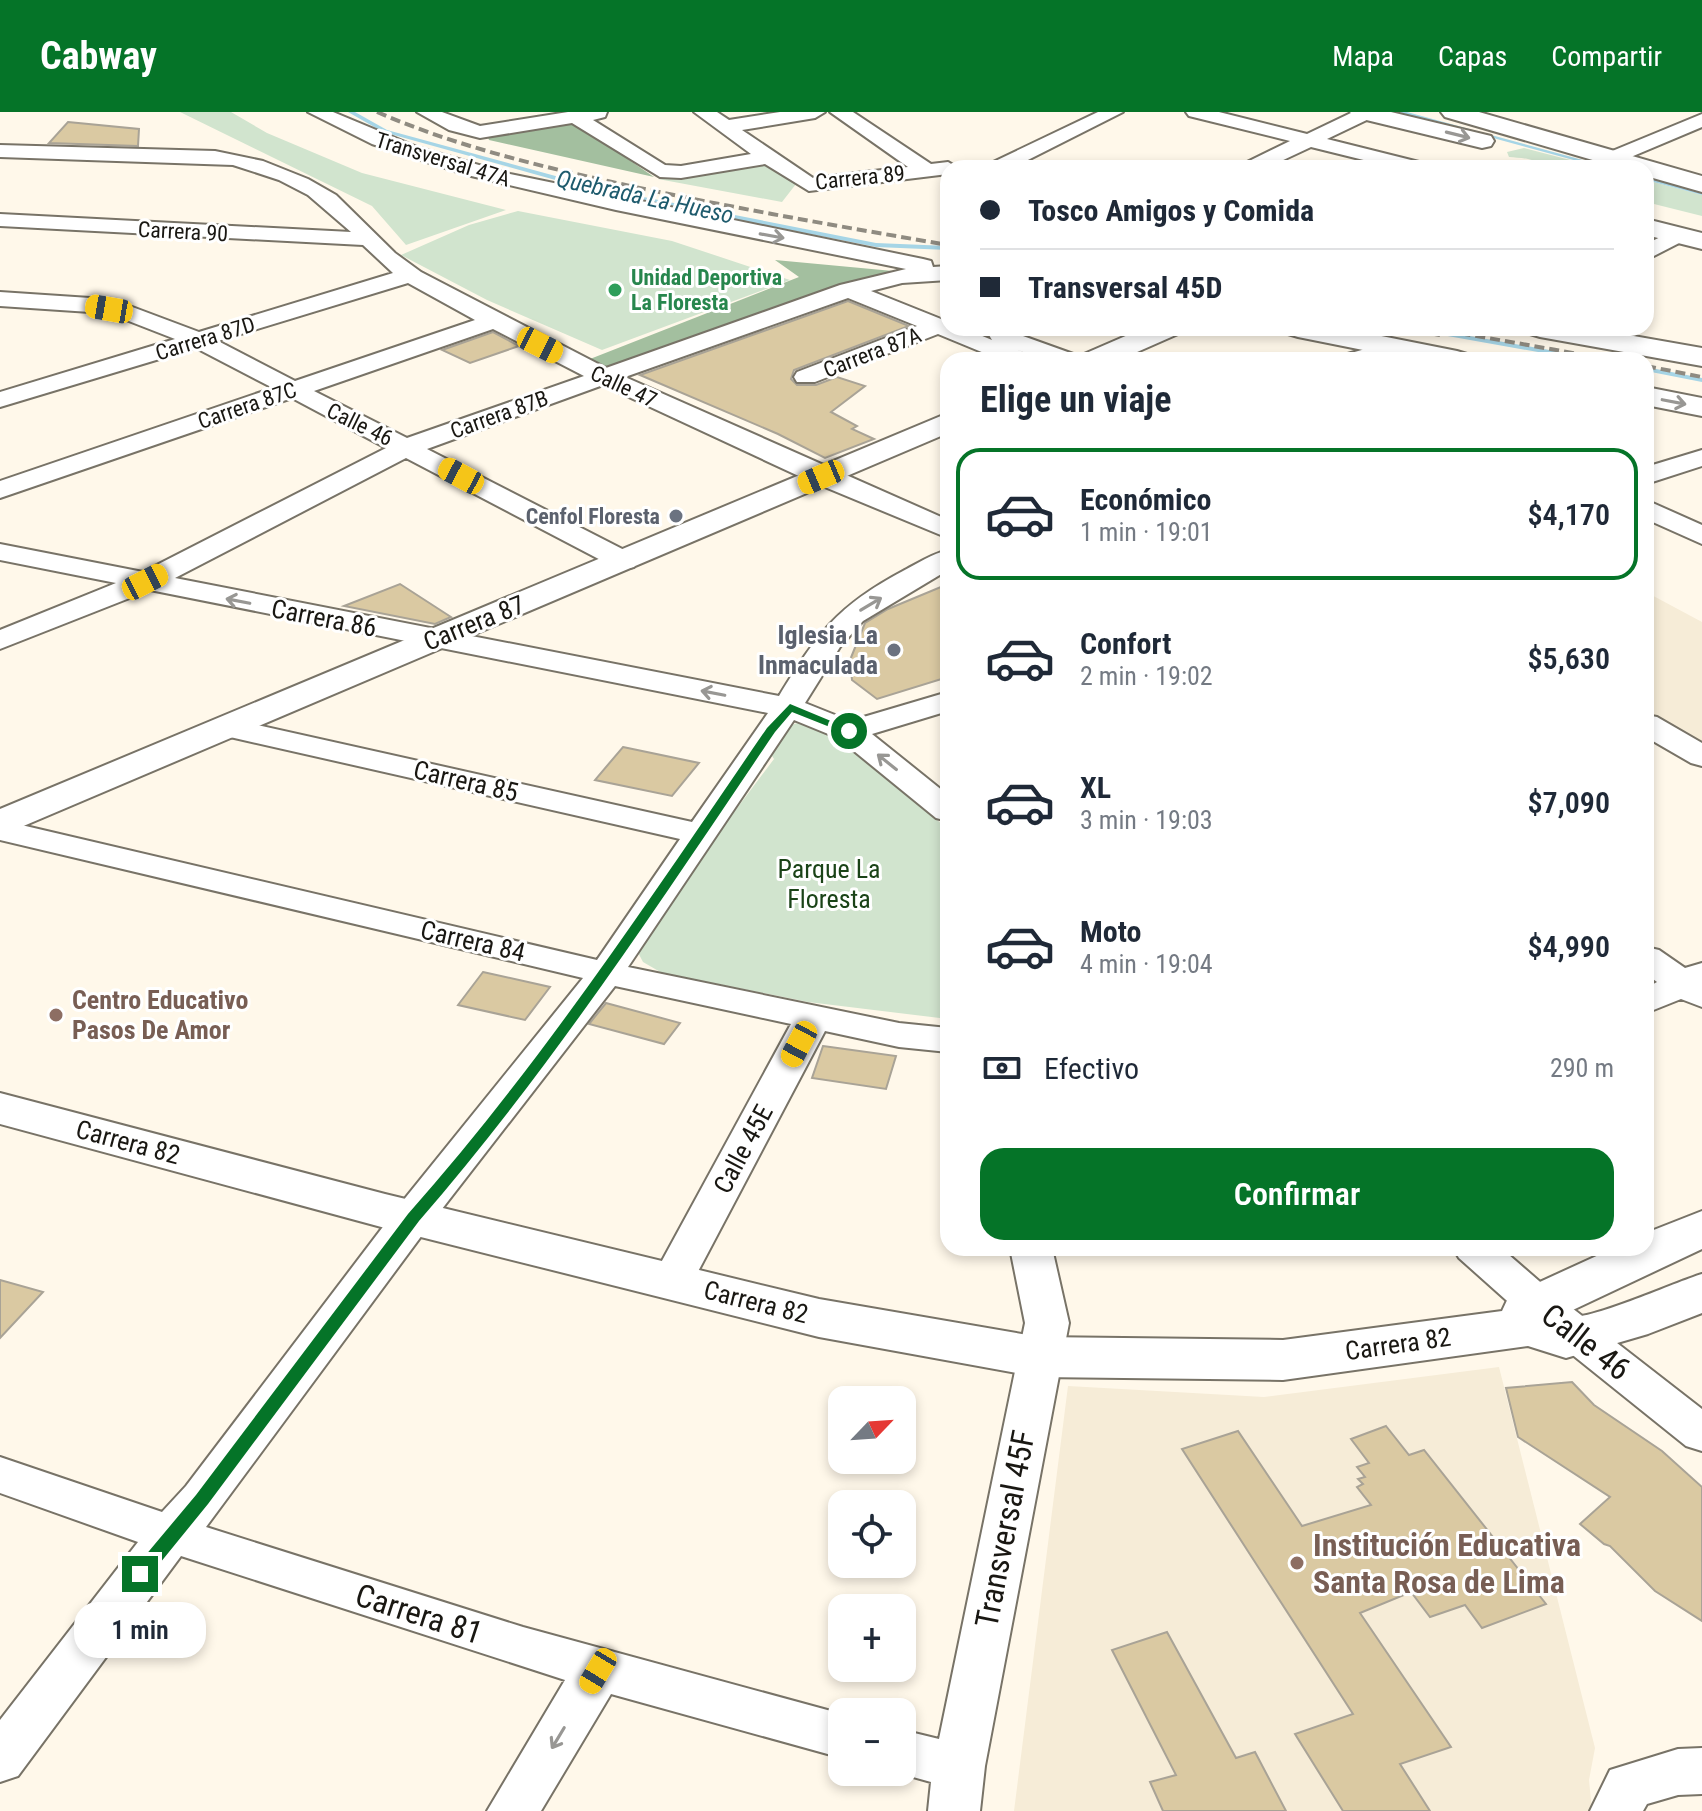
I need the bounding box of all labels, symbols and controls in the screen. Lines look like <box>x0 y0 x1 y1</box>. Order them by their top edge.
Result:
text: Cabway <box>40 34 157 78</box>
text: Mapa <box>1332 40 1394 73</box>
text: Capas <box>1438 40 1507 73</box>
text: Compartir <box>1551 40 1662 73</box>
street label: Transversal 47A <box>372 127 514 192</box>
one-way arrow <box>1445 128 1471 143</box>
street label: Carrera 89 <box>814 160 906 195</box>
water label: Quebrada La Hueso <box>554 165 736 229</box>
text: Tosco Amigos y Comida <box>1028 193 1314 228</box>
street label: Carrera 90 <box>137 217 229 246</box>
one-way arrow <box>759 230 784 245</box>
place label: Unidad Deportiva La Floresta <box>631 265 782 315</box>
text: Transversal 45D <box>1028 270 1222 305</box>
marker: Unidad Deportiva La Floresta <box>606 281 624 299</box>
car <box>83 293 135 325</box>
street label: Carrera 87D <box>152 312 258 365</box>
street label: Carrera 87A <box>820 322 925 383</box>
car <box>513 323 567 367</box>
street label: Calle 47 <box>587 360 661 413</box>
street label: Carrera 87C <box>195 377 300 434</box>
text: Elige un viaje <box>980 379 1171 421</box>
street label: Carrera 87B <box>447 385 551 444</box>
one-way arrow <box>1661 395 1686 410</box>
street label: Calle 46 <box>323 398 397 451</box>
car <box>434 454 488 498</box>
car <box>794 457 848 497</box>
icon: car <box>984 478 1056 550</box>
text: Económico <box>1080 482 1211 517</box>
text: $4,170 <box>1528 497 1610 532</box>
place label: Cenfol Floresta <box>526 504 660 529</box>
marker: Cenfol Floresta <box>667 507 685 525</box>
text: 1 min · 19:01 <box>1080 517 1213 547</box>
car <box>118 560 172 604</box>
street label: Carrera 87 <box>419 589 529 657</box>
one-way arrow <box>226 592 251 607</box>
street label: Carrera 86 <box>269 593 379 643</box>
one-way arrow <box>859 596 882 612</box>
place label: Iglesia La Inmaculada <box>758 620 878 680</box>
icon: car <box>984 622 1056 694</box>
text: Confort <box>1080 626 1171 661</box>
marker: Iglesia La Inmaculada <box>885 641 903 659</box>
text: $5,630 <box>1528 641 1610 676</box>
text: 2 min · 19:02 <box>1080 661 1213 691</box>
one-way arrow <box>701 685 726 700</box>
route start <box>831 713 867 749</box>
one-way arrow <box>877 753 898 771</box>
street label: Carrera 85 <box>411 754 521 808</box>
icon: car <box>984 766 1056 838</box>
text: XL <box>1080 770 1111 805</box>
text: $7,090 <box>1528 785 1610 820</box>
text: 3 min · 19:03 <box>1080 805 1213 835</box>
park label: Parque La Floresta <box>778 854 880 914</box>
icon: car <box>984 910 1056 982</box>
street label: Carrera 84 <box>418 914 528 968</box>
text: Moto <box>1080 914 1141 949</box>
text: $4,990 <box>1528 929 1610 964</box>
text: 4 min · 19:04 <box>1080 949 1213 979</box>
place label: Centro Educativo Pasos De Amor <box>72 985 249 1045</box>
marker: Centro Educativo Pasos De Amor <box>47 1006 65 1024</box>
car <box>777 1017 821 1071</box>
icon: cash <box>980 1046 1024 1090</box>
text: Efectivo <box>1044 1051 1139 1086</box>
text: 290 m <box>1550 1053 1614 1083</box>
street label: Calle 45E <box>707 1100 779 1198</box>
street label: Carrera 82 <box>73 1114 183 1170</box>
button: Confirmar <box>980 1148 1614 1240</box>
street label: Carrera 82 <box>701 1275 811 1329</box>
street label: Calle 46 <box>1534 1296 1638 1388</box>
street label: Carrera 82 <box>1343 1322 1453 1366</box>
north arrow <box>828 1386 916 1474</box>
map controls <box>828 1386 916 1786</box>
street label: Transversal 45F <box>967 1427 1043 1631</box>
button: locate <box>828 1490 916 1578</box>
place label: Institución Educativa Santa Rosa de Lima <box>1313 1526 1581 1601</box>
marker: Institución Educativa Santa Rosa de Lima <box>1288 1554 1306 1572</box>
route end <box>122 1556 158 1592</box>
street label: Carrera 81 <box>351 1576 487 1652</box>
button: + <box>828 1594 916 1682</box>
callout: 1 min <box>74 1602 206 1658</box>
text: 1 min <box>111 1615 169 1645</box>
car <box>575 1644 621 1698</box>
button: − <box>828 1698 916 1786</box>
one-way arrow <box>550 1726 566 1749</box>

